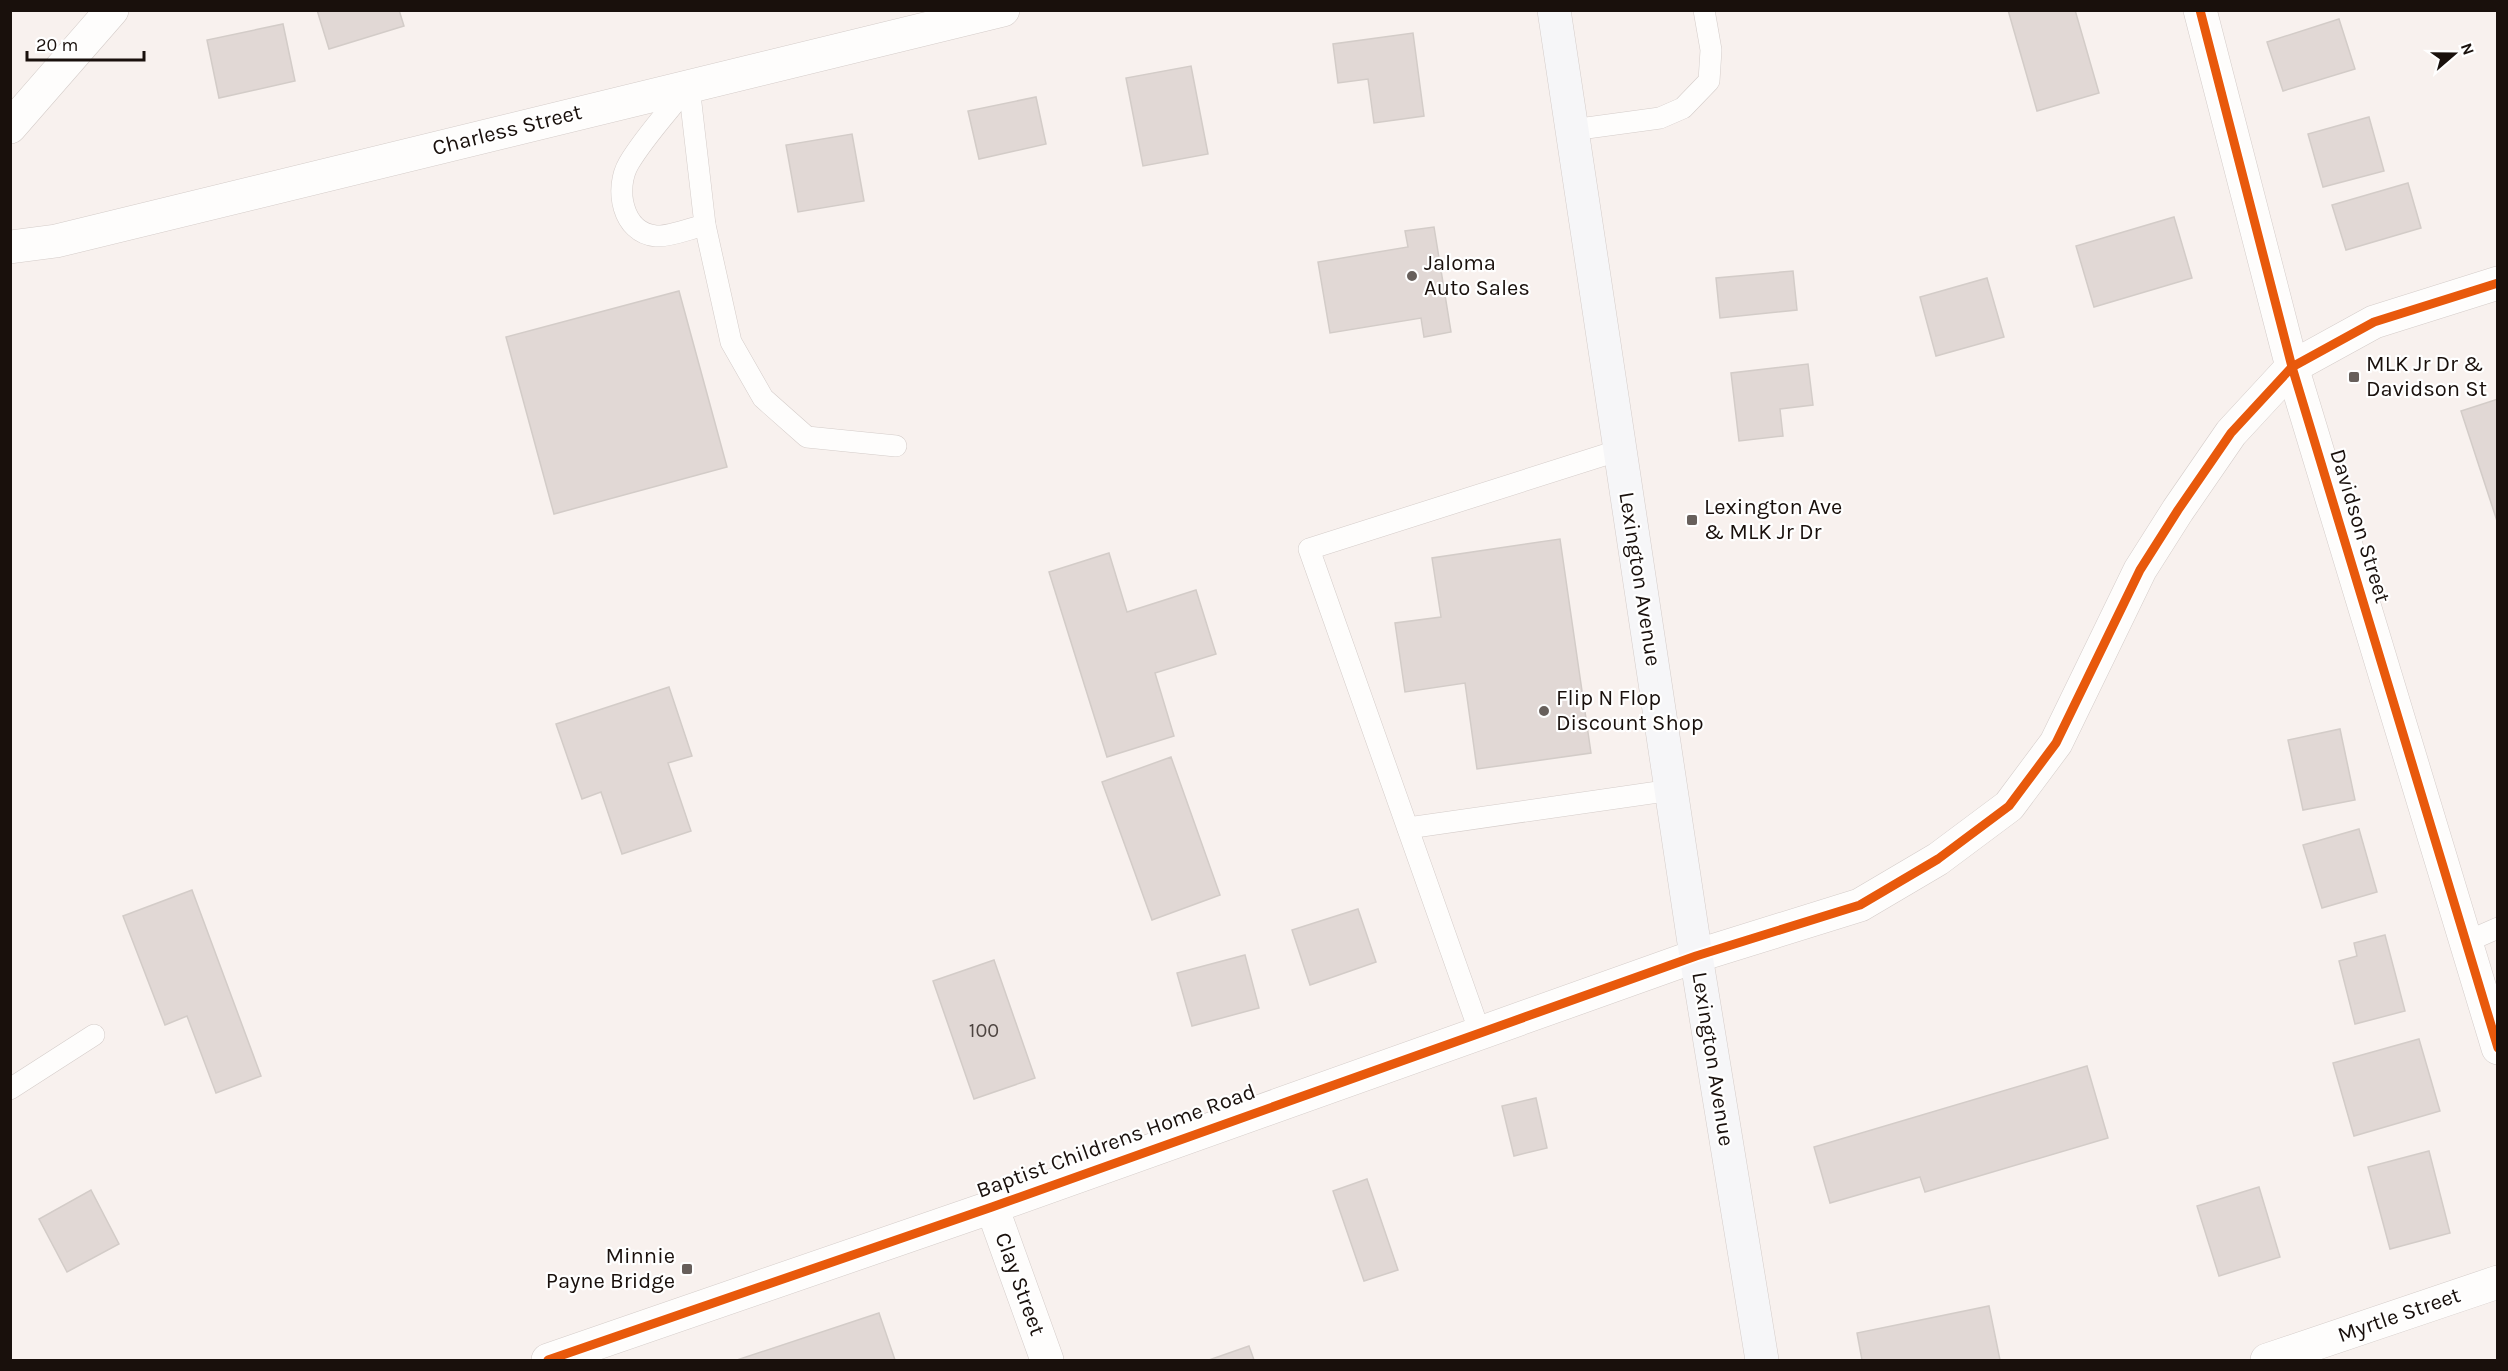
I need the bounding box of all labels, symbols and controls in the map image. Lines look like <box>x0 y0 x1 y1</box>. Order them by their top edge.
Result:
scale bar <box>27 24 144 62</box>
north arrow <box>2424 24 2484 84</box>
text: 20 m <box>36 34 78 56</box>
text: N <box>2457 40 2479 58</box>
street label: Charless Street <box>430 99 584 161</box>
place label: Jaloma Auto Sales <box>1424 250 1530 301</box>
marker: Jaloma Auto Sales <box>1405 269 1419 283</box>
place label: MLK Jr Dr & Davidson St <box>2366 351 2487 402</box>
marker: MLK Jr Dr & Davidson St <box>2347 370 2361 384</box>
street label: Davidson Street <box>2324 446 2396 606</box>
street label: Lexington Avenue <box>1613 490 1667 668</box>
place label: Lexington Ave & MLK Jr Dr <box>1704 494 1842 545</box>
marker: Lexington Ave & MLK Jr Dr <box>1685 513 1699 527</box>
place label: Flip N Flop Discount Shop <box>1556 685 1704 736</box>
marker: Flip N Flop Discount Shop <box>1537 704 1551 718</box>
street label: Lexington Avenue <box>1686 970 1740 1148</box>
house number: 100 <box>969 1019 999 1042</box>
street label: Baptist Childrens Home Road <box>973 1078 1259 1204</box>
street label: Clay Street <box>989 1229 1051 1339</box>
place label: Minnie Payne Bridge <box>546 1243 675 1294</box>
marker: Minnie Payne Bridge <box>680 1262 694 1276</box>
street label: Myrtle Street <box>2334 1282 2464 1348</box>

